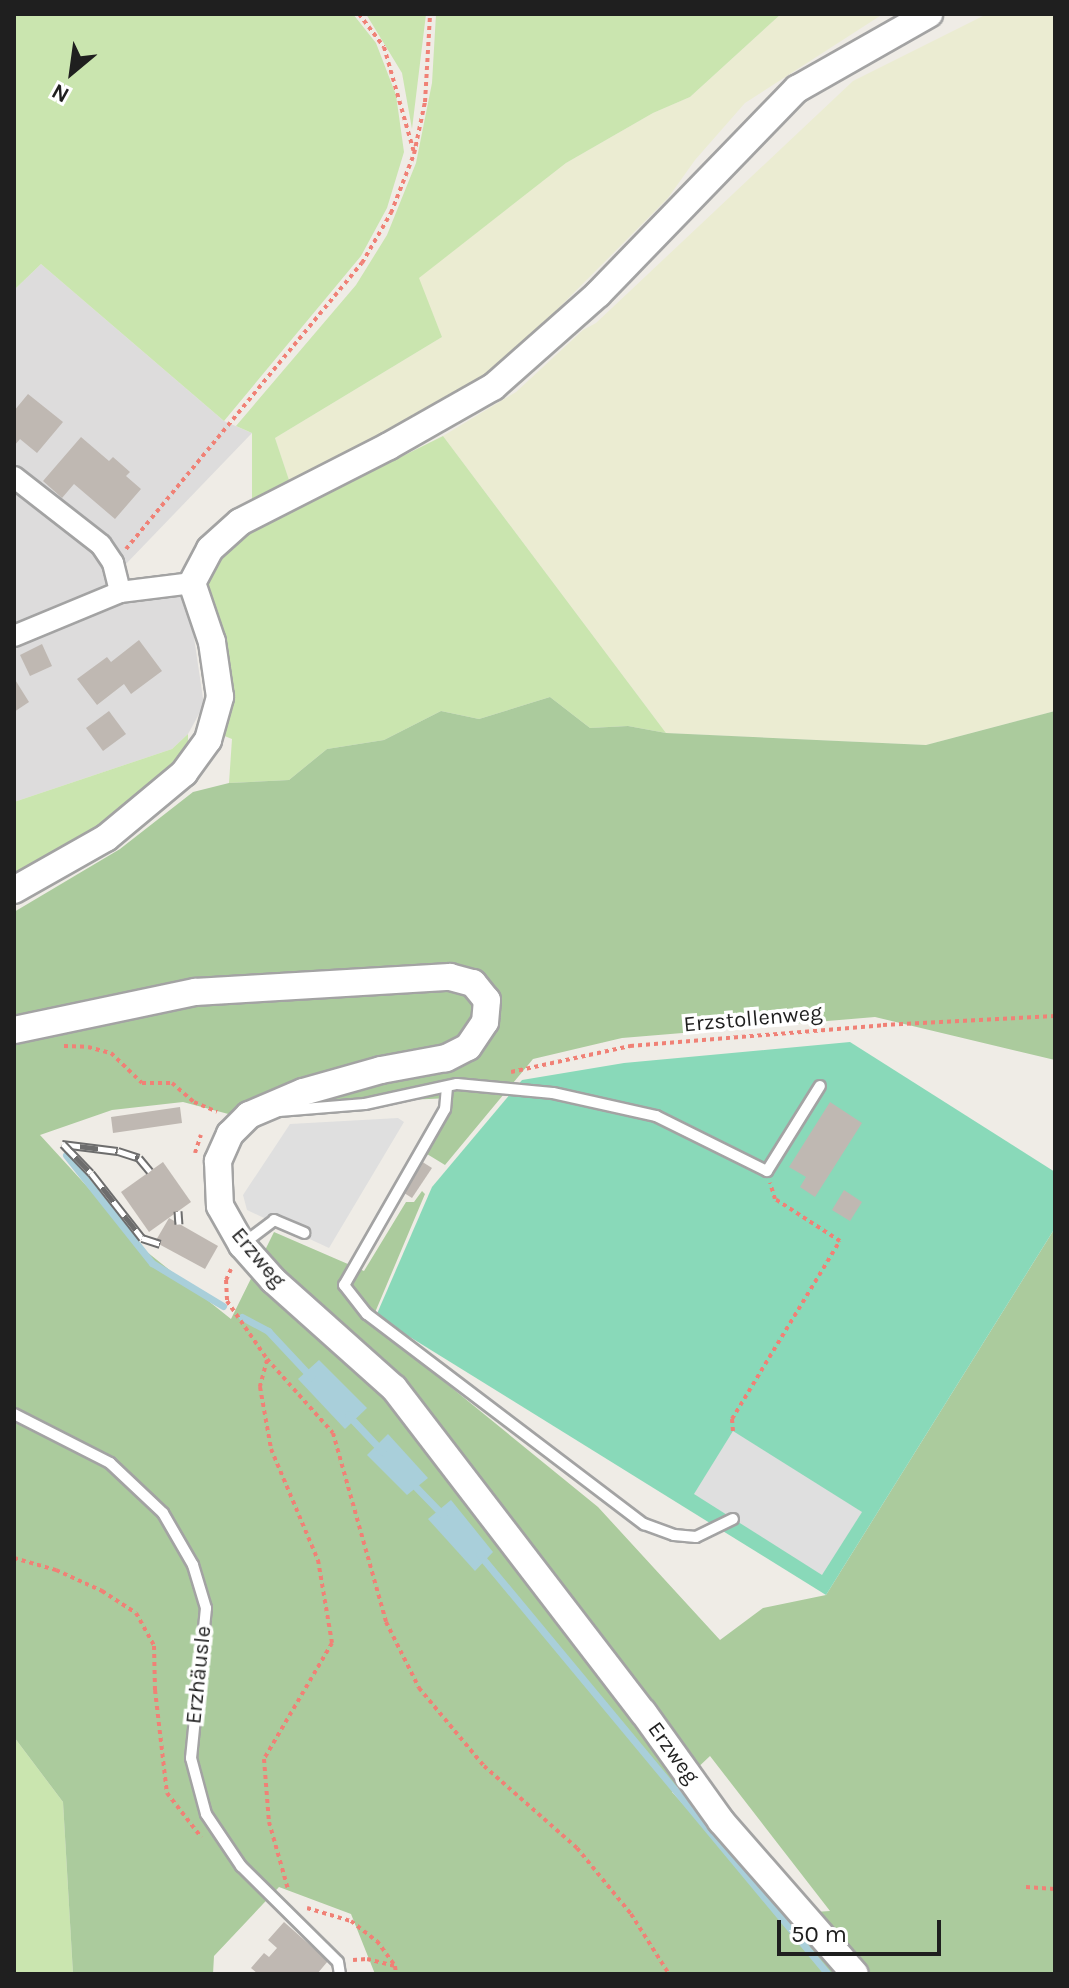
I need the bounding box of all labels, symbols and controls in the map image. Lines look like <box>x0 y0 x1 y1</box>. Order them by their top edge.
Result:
north arrow <box>32 32 112 112</box>
text: N <box>47 78 74 108</box>
street label: Erzstollenweg <box>683 1000 823 1038</box>
street label: Erzweg <box>225 1223 291 1293</box>
street label: Erzhäusle <box>181 1625 217 1725</box>
street label: Erzweg <box>642 1717 704 1789</box>
scale bar <box>781 1904 945 1954</box>
text: 50 m <box>791 1920 847 1948</box>

